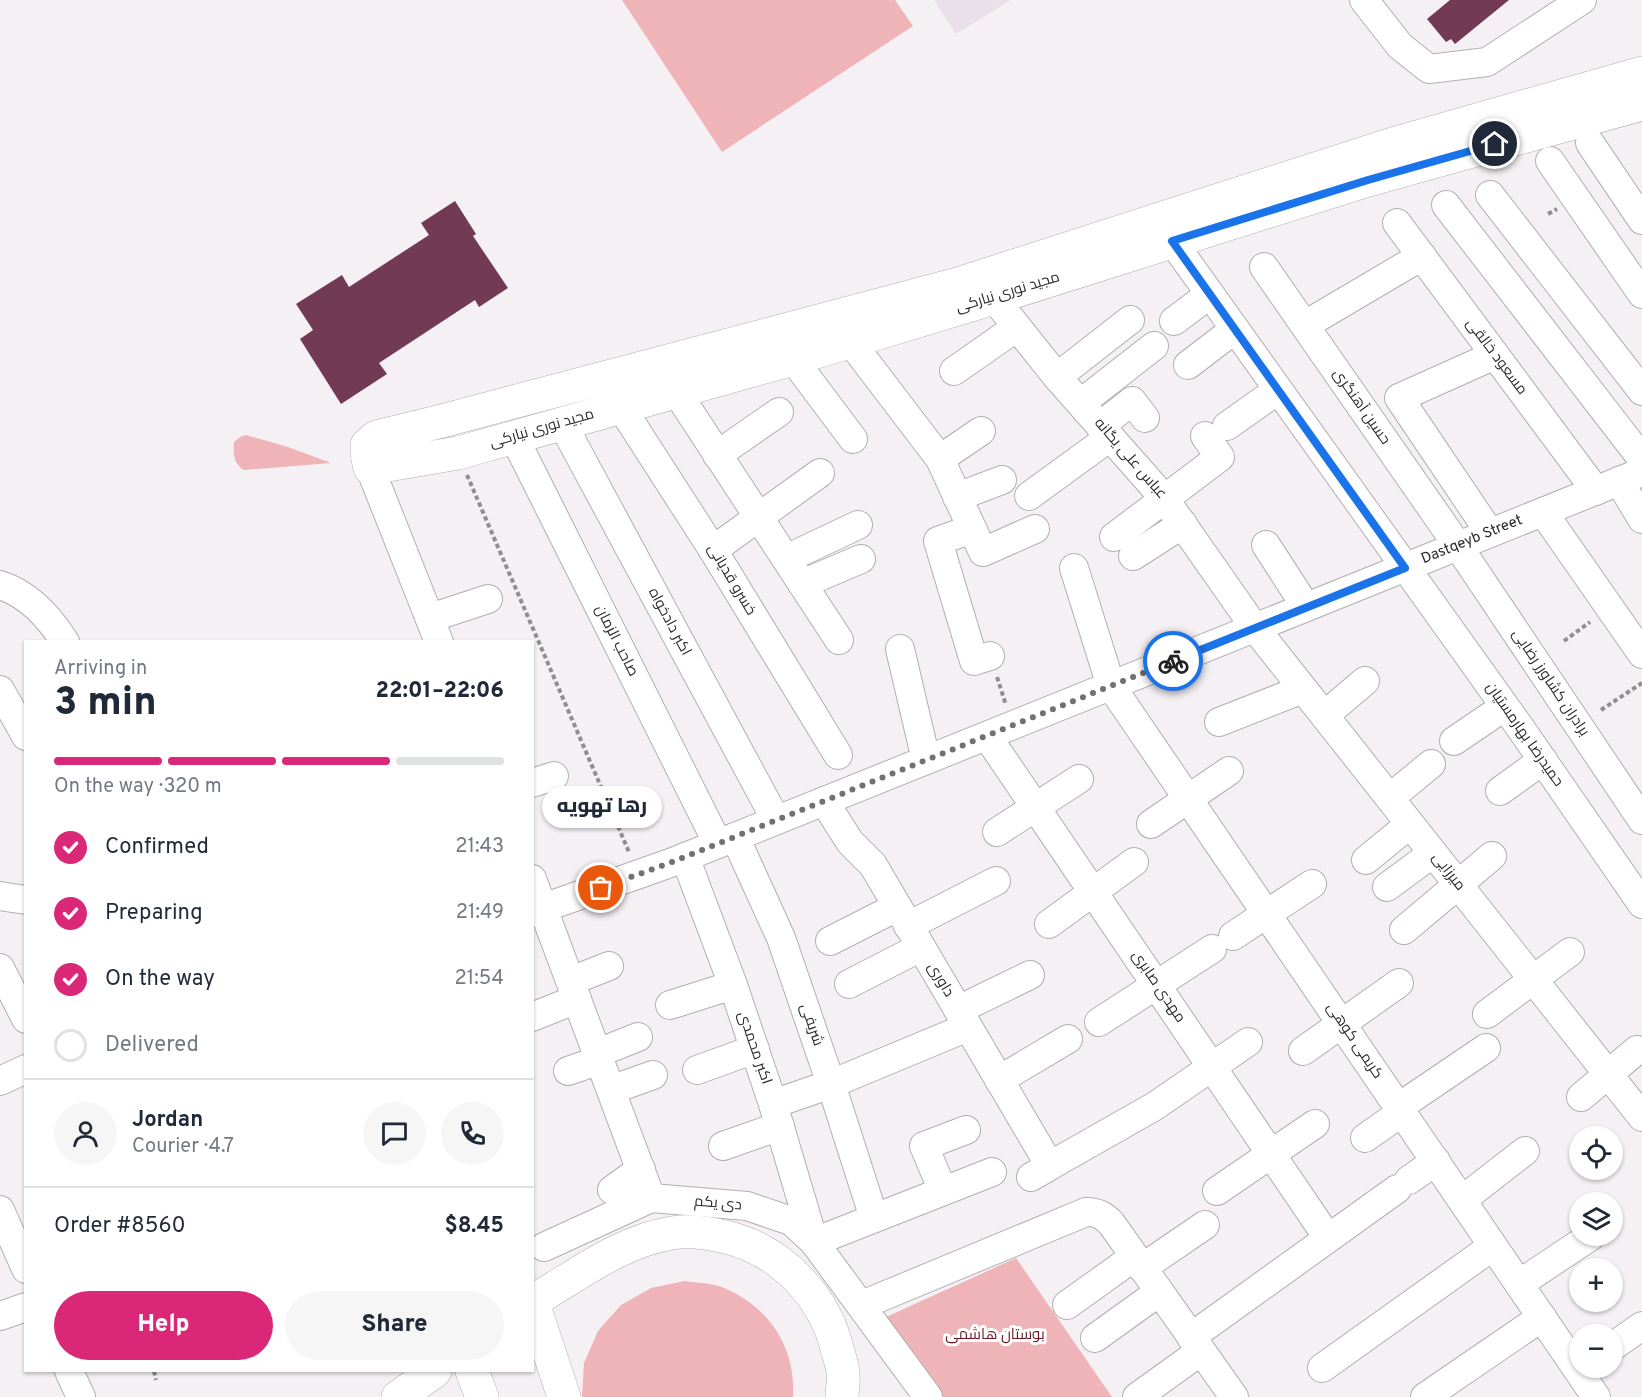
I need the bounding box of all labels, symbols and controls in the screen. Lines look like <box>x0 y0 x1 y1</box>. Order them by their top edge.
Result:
pin <box>1469 118 1520 169</box>
icon: home <box>1478 127 1511 160</box>
street label: مجید نوری نیارکی <box>954 268 1062 318</box>
street label: مسعود خالقی <box>1461 315 1531 399</box>
street label: حسین آهنگری <box>1328 365 1394 449</box>
street label: مجید نوری نیارکی <box>488 405 596 453</box>
street label: عباس علی یگانه <box>1090 415 1170 503</box>
street label: Dastqeyb Street <box>1419 511 1525 569</box>
street label: خسرو قدیانی <box>702 541 760 619</box>
street label: اکبر دادخواه <box>643 585 695 659</box>
street label: صاحب الزمان <box>590 602 642 680</box>
street label: برادران کشاورز رضایی <box>1507 626 1593 740</box>
courier <box>1143 631 1203 691</box>
icon: bike <box>1157 645 1190 678</box>
text: Arriving in <box>54 656 147 682</box>
text: 22:01–22:06 <box>376 678 504 705</box>
street label: حمیدرضا بهارمستیان <box>1481 679 1567 791</box>
text: 3 min <box>54 680 157 729</box>
text: On the way · 320 m <box>54 774 222 800</box>
callout: رها تهویه <box>541 786 661 828</box>
text: رها تهویه <box>557 794 647 820</box>
icon: check <box>54 831 87 864</box>
text: Confirmed <box>105 834 209 861</box>
text: 21:43 <box>455 834 504 860</box>
street label: میرزایی <box>1427 849 1469 895</box>
pin <box>575 862 626 913</box>
icon: bag <box>584 871 617 904</box>
icon: check <box>54 897 87 930</box>
text: Preparing <box>105 900 203 927</box>
text: 21:49 <box>456 900 504 926</box>
street label: مهدی صابری <box>1127 947 1189 1027</box>
street label: داوری <box>922 959 958 1001</box>
icon: check <box>54 963 87 996</box>
text: On the way <box>105 966 215 993</box>
text: 21:54 <box>455 966 504 992</box>
street label: کریمی کوهی <box>1322 999 1386 1083</box>
street label: شریفی <box>795 1001 827 1049</box>
street label: اکبر محمدی <box>733 1009 775 1087</box>
text: Delivered <box>105 1032 199 1059</box>
button: person <box>54 1102 117 1165</box>
button: chat <box>363 1102 426 1165</box>
button: phone <box>441 1102 504 1165</box>
text: Jordan <box>132 1107 203 1134</box>
map controls <box>1569 1126 1623 1378</box>
button: locate <box>1569 1126 1623 1180</box>
text: Courier · 4.7 <box>132 1134 234 1160</box>
street label: دی یکم <box>693 1192 743 1216</box>
button: layers <box>1569 1192 1623 1246</box>
text: Order #8560 <box>54 1213 186 1240</box>
text: $8.45 <box>444 1213 504 1240</box>
button: + <box>1569 1258 1623 1312</box>
button: Help <box>54 1291 273 1360</box>
button: Share <box>285 1291 504 1360</box>
button: − <box>1569 1324 1623 1378</box>
park label: بوستان هاشمی <box>945 1326 1045 1345</box>

